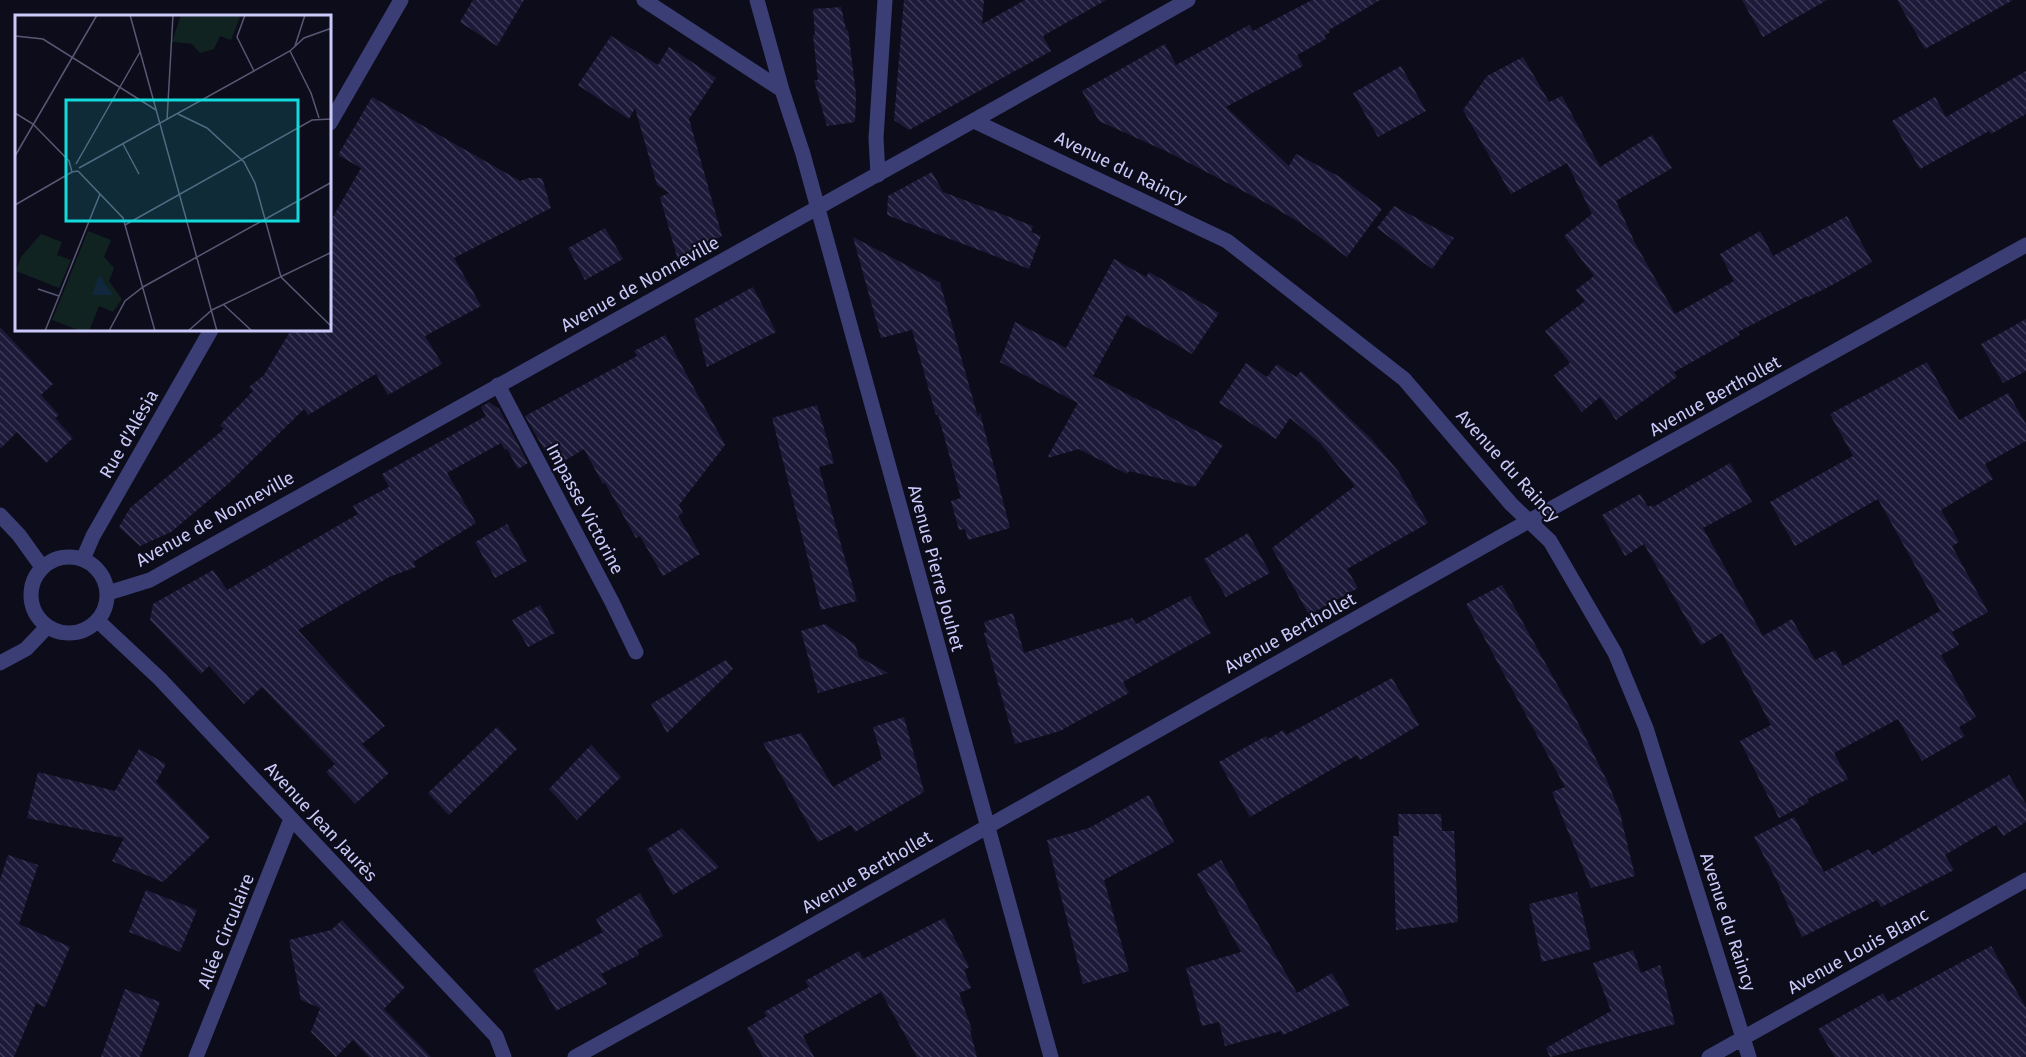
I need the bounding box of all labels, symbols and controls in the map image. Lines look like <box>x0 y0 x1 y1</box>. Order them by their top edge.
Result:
inset map <box>15 15 332 332</box>
street label: Avenue du Raincy <box>1051 127 1191 210</box>
street label: Avenue de Nonneville <box>557 231 723 337</box>
street label: Avenue Berthollet <box>1646 351 1785 441</box>
street label: Rue d'Alésia <box>95 386 163 482</box>
street label: Avenue du Raincy <box>1452 405 1564 527</box>
street label: Impasse Victorine <box>541 440 629 578</box>
street label: Avenue de Nonneville <box>132 466 298 572</box>
street label: Avenue Pierre Jouhet <box>903 483 969 654</box>
street label: Avenue Berthollet <box>1221 588 1360 678</box>
street label: Avenue Jean Jaurès <box>260 758 382 886</box>
street label: Avenue Berthollet <box>798 826 936 918</box>
street label: Avenue du Raincy <box>1695 850 1761 994</box>
street label: Allée Circulaire <box>193 870 259 992</box>
street label: Avenue Louis Blanc <box>1784 903 1932 999</box>

